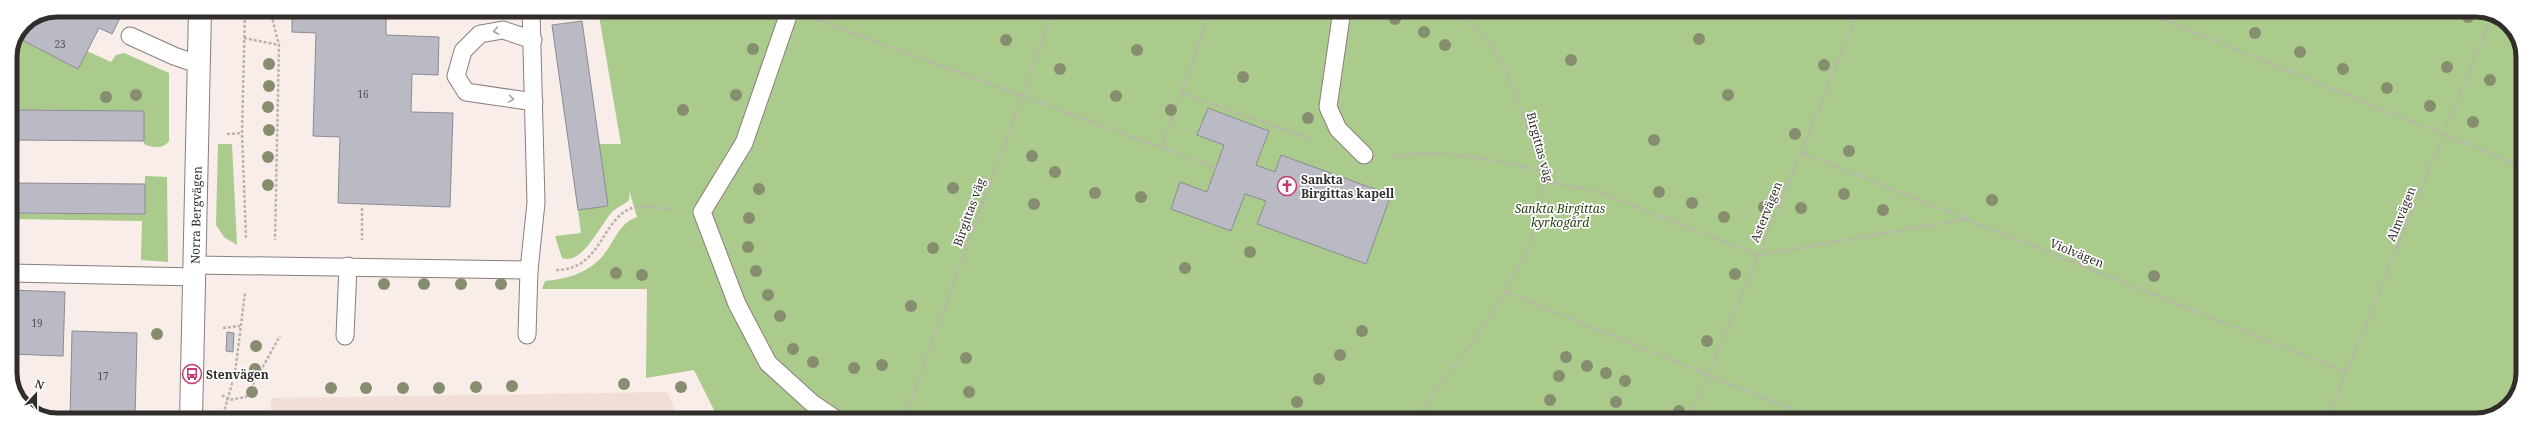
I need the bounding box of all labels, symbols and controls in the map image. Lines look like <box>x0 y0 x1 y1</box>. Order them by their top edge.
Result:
one-way arrow <box>493 27 499 35</box>
house number: 23 <box>54 37 66 51</box>
house number: 16 <box>357 87 369 101</box>
one-way arrow <box>508 94 514 103</box>
street label: Birgittas väg <box>1523 110 1558 184</box>
street label: Norra Bergvägen <box>186 166 205 264</box>
place label: Sankta Birgittas kapell <box>1301 171 1395 202</box>
street label: Birgittas väg <box>949 175 989 249</box>
church icon: Sankta Birgittas kapell <box>1276 175 1298 197</box>
street label: Astervägen <box>1746 179 1786 245</box>
street label: Almvägen <box>2382 184 2420 244</box>
park label: Sankta Birgittas kyrkogård <box>1515 200 1606 231</box>
street label: Violvägen <box>2047 234 2107 272</box>
house number: 19 <box>31 316 43 330</box>
bus stop icon: Stenvägen <box>181 363 203 385</box>
place label: Stenvägen <box>206 366 269 383</box>
house number: 17 <box>97 369 109 383</box>
north arrow <box>16 374 56 414</box>
text: N <box>33 376 47 393</box>

